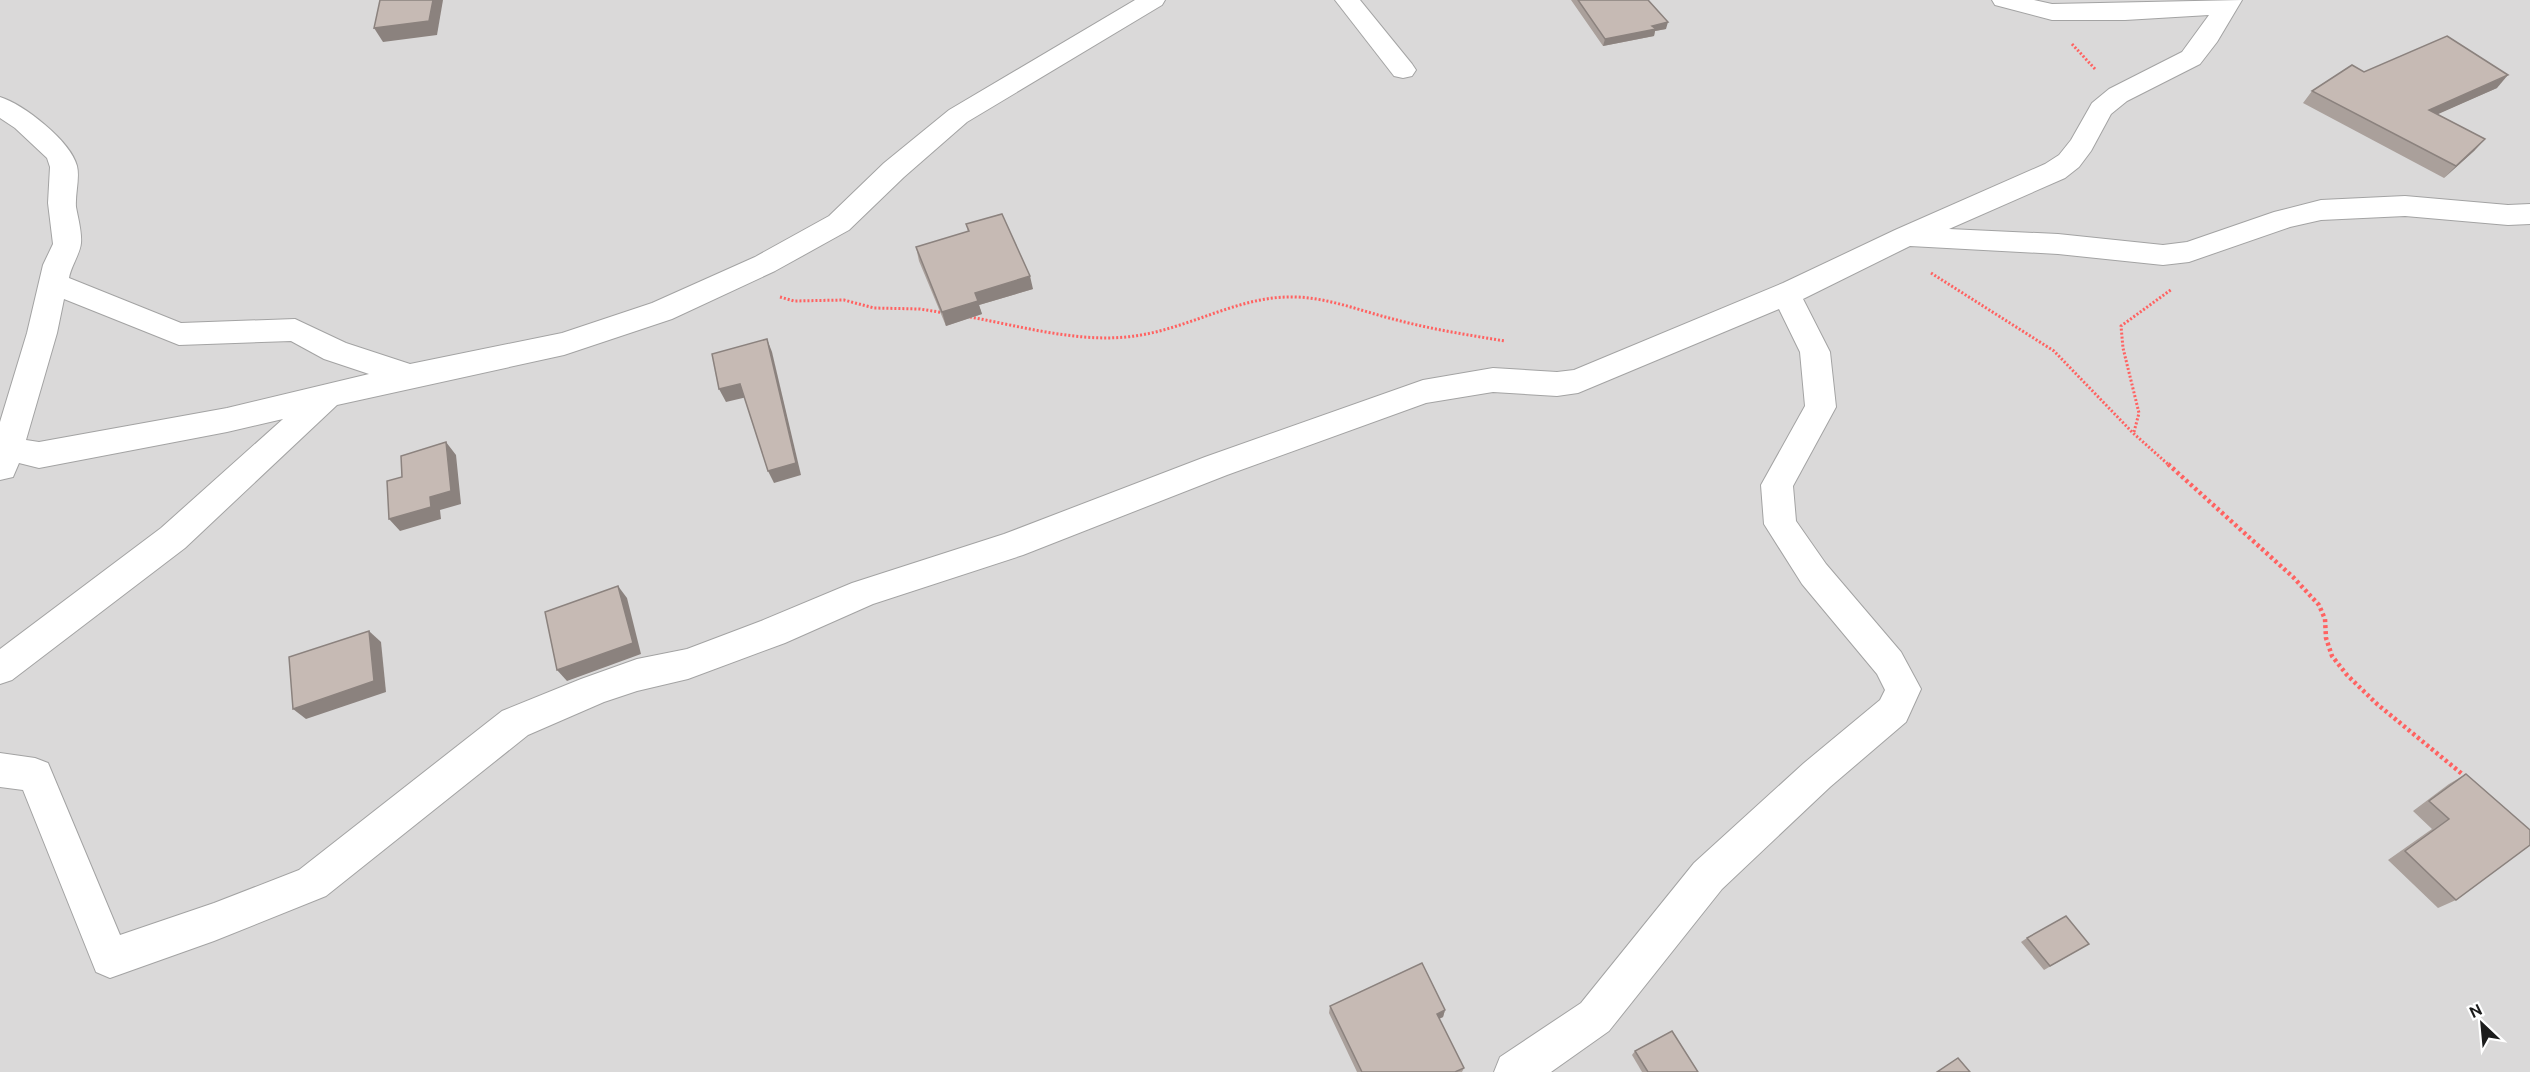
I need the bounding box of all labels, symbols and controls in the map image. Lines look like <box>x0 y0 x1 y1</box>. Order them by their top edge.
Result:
north arrow <box>2452 994 2512 1054</box>
text: N <box>2466 1000 2485 1021</box>

